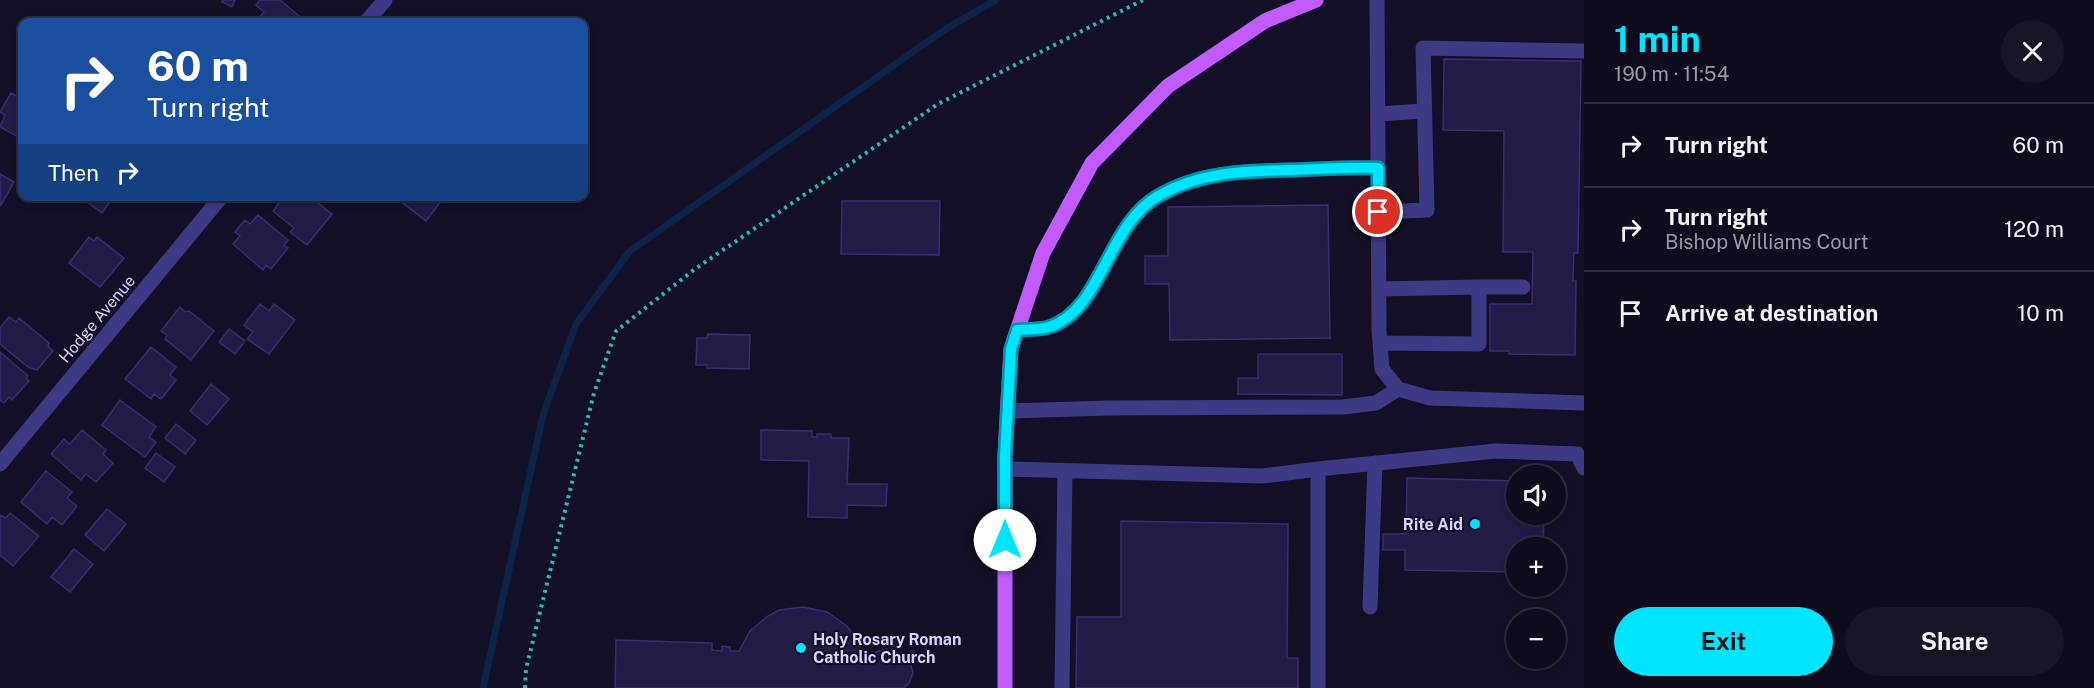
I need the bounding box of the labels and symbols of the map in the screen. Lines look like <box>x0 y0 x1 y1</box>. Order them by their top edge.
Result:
pin <box>1352 186 1403 237</box>
street label: Hodge Avenue <box>55 271 139 367</box>
position arrow <box>973 508 1037 572</box>
place label: Rite Aid <box>1403 515 1463 534</box>
marker: Rite Aid <box>1468 517 1482 531</box>
place label: Holy Rosary Roman Catholic Church <box>813 630 961 667</box>
marker: Holy Rosary Roman Catholic Church <box>794 641 808 655</box>

